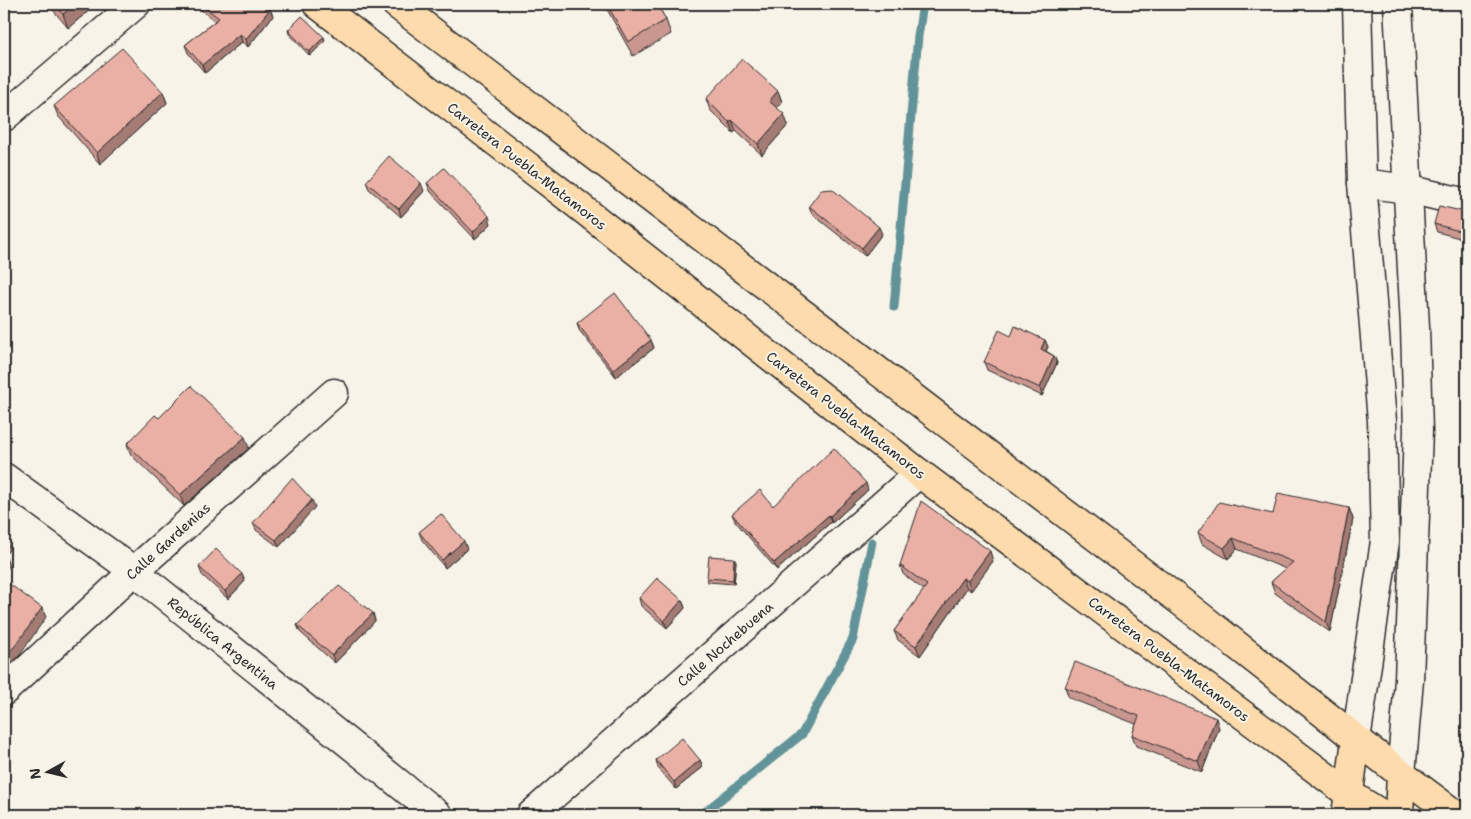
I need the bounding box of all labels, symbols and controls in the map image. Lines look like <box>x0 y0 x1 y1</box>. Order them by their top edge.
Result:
street label: Carretera Puebla-Matamoros <box>444 98 610 234</box>
street label: Carretera Puebla-Matamoros <box>763 347 929 483</box>
street label: Calle Gardenias <box>122 498 214 584</box>
street label: Carretera Puebla-Matamoros <box>1085 592 1253 726</box>
street label: República Argentina <box>164 593 282 693</box>
street label: Calle Nochebuena <box>673 597 777 691</box>
north arrow <box>22 746 72 796</box>
text: N <box>25 767 45 781</box>

